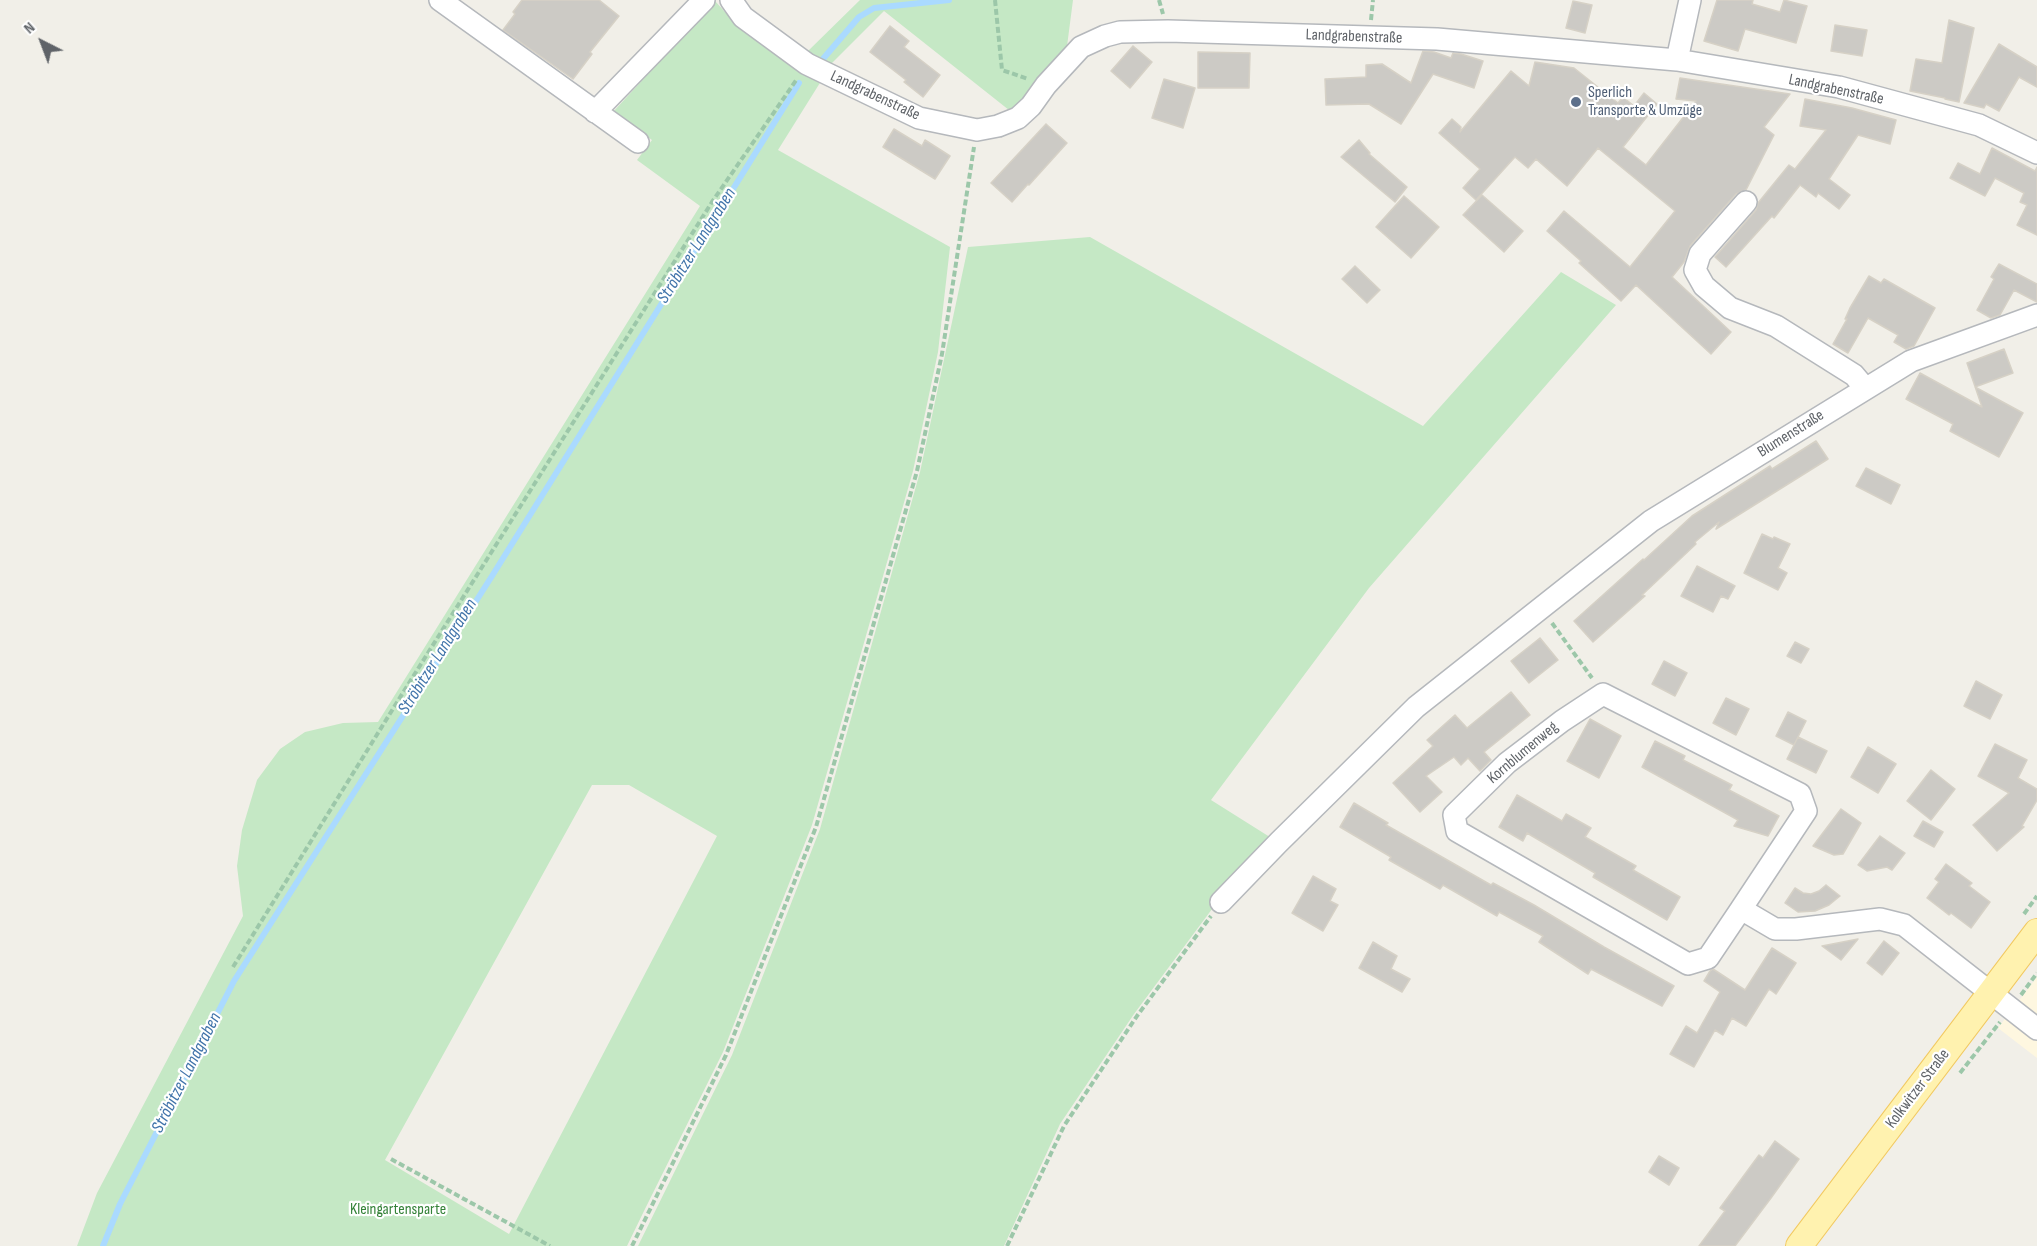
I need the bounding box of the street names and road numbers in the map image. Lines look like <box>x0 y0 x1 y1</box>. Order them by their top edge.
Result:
street label: Landgrabenstraße <box>1305 26 1403 48</box>
street label: Landgrabenstraße <box>827 67 923 125</box>
street label: Landgrabenstraße <box>1787 71 1885 109</box>
street label: Blumenstraße <box>1754 406 1828 462</box>
street label: Kornblumenweg <box>1484 718 1562 788</box>
street label: Kolkwitzer Straße <box>1882 1046 1954 1132</box>

